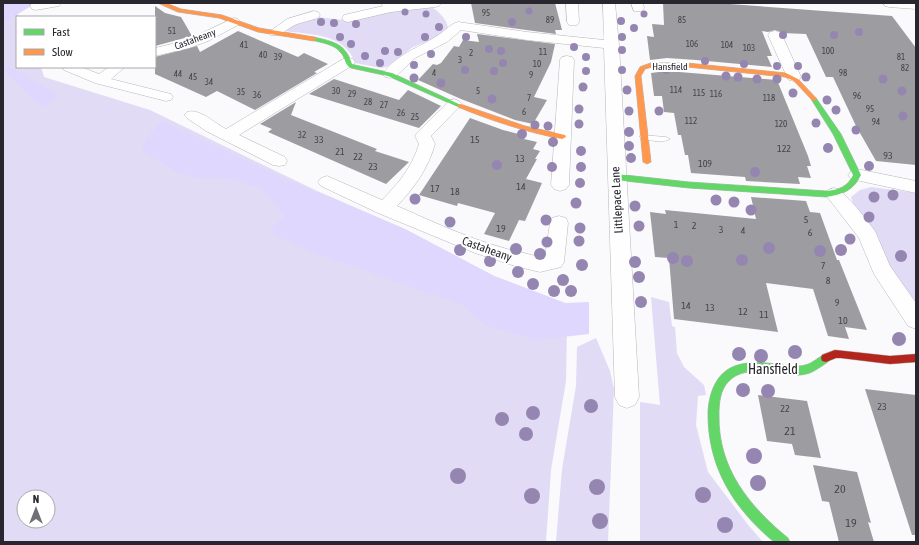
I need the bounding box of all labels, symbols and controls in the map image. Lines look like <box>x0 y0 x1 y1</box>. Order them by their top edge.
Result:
house number: 95 <box>482 8 490 18</box>
house number: 89 <box>546 15 554 25</box>
house number: 85 <box>678 15 686 25</box>
legend <box>16 16 156 68</box>
text: Fast <box>52 25 70 39</box>
house number: 51 <box>168 26 176 36</box>
street label: Castaheany <box>173 26 217 52</box>
house number: 106 <box>686 39 698 49</box>
house number: 41 <box>240 40 248 50</box>
house number: 104 <box>721 40 733 50</box>
house number: 103 <box>743 43 755 53</box>
text: Slow <box>52 45 73 59</box>
house number: 100 <box>822 46 834 56</box>
house number: 11 <box>539 47 547 57</box>
house number: 2 <box>469 48 473 58</box>
house number: 40 <box>259 50 267 60</box>
house number: 39 <box>274 52 282 62</box>
house number: 81 <box>897 52 905 62</box>
house number: 3 <box>458 55 462 65</box>
house number: 10 <box>533 59 541 69</box>
street label: Hansfield <box>652 61 688 72</box>
house number: 82 <box>901 63 909 73</box>
house number: 4 <box>432 68 436 78</box>
house number: 98 <box>839 68 847 78</box>
house number: 44 <box>174 69 182 79</box>
house number: 9 <box>529 70 533 80</box>
house number: 45 <box>189 72 197 82</box>
house number: 34 <box>205 77 213 87</box>
house number: 114 <box>670 85 682 95</box>
house number: 30 <box>332 86 340 96</box>
house number: 5 <box>476 86 480 96</box>
house number: 35 <box>237 87 245 97</box>
house number: 115 <box>693 88 705 98</box>
house number: 29 <box>348 89 356 99</box>
house number: 116 <box>710 89 722 99</box>
house number: 36 <box>253 90 261 100</box>
house number: 96 <box>853 91 861 101</box>
house number: 7 <box>527 93 531 103</box>
house number: 118 <box>763 93 775 103</box>
house number: 28 <box>364 97 372 107</box>
house number: 27 <box>380 100 388 110</box>
house number: 95 <box>866 104 874 114</box>
house number: 6 <box>522 107 526 117</box>
house number: 26 <box>397 108 405 118</box>
house number: 25 <box>411 112 419 122</box>
house number: 112 <box>685 116 697 126</box>
house number: 94 <box>872 117 880 127</box>
house number: 120 <box>775 119 787 129</box>
house number: 32 <box>298 130 306 140</box>
house number: 33 <box>314 134 324 145</box>
house number: 15 <box>470 134 480 145</box>
house number: 122 <box>777 143 791 154</box>
house number: 21 <box>335 146 345 157</box>
house number: 93 <box>883 150 893 161</box>
house number: 22 <box>353 151 363 162</box>
house number: 13 <box>515 153 525 164</box>
house number: 109 <box>698 158 712 169</box>
house number: 23 <box>368 161 378 172</box>
street label: Littlepace Lane <box>608 166 626 234</box>
house number: 14 <box>516 181 526 192</box>
house number: 17 <box>430 183 440 194</box>
house number: 18 <box>450 186 460 197</box>
house number: 5 <box>804 214 809 225</box>
house number: 1 <box>674 219 679 230</box>
house number: 2 <box>692 220 697 231</box>
house number: 19 <box>496 223 506 234</box>
house number: 3 <box>719 224 724 235</box>
house number: 4 <box>741 225 746 236</box>
house number: 6 <box>808 227 813 238</box>
street label: Castaheany <box>460 234 514 264</box>
house number: 7 <box>821 260 826 271</box>
house number: 8 <box>826 275 831 286</box>
house number: 9 <box>835 297 840 308</box>
house number: 14 <box>681 300 691 311</box>
house number: 13 <box>705 302 715 313</box>
house number: 12 <box>738 306 748 317</box>
house number: 11 <box>759 309 769 320</box>
house number: 10 <box>838 315 848 326</box>
street label: Hansfield <box>748 361 798 377</box>
house number: 23 <box>877 401 887 412</box>
house number: 22 <box>780 403 790 414</box>
house number: 21 <box>784 424 796 438</box>
house number: 20 <box>834 482 846 496</box>
north arrow <box>16 489 56 529</box>
text: N <box>33 493 39 505</box>
house number: 19 <box>845 516 857 530</box>

